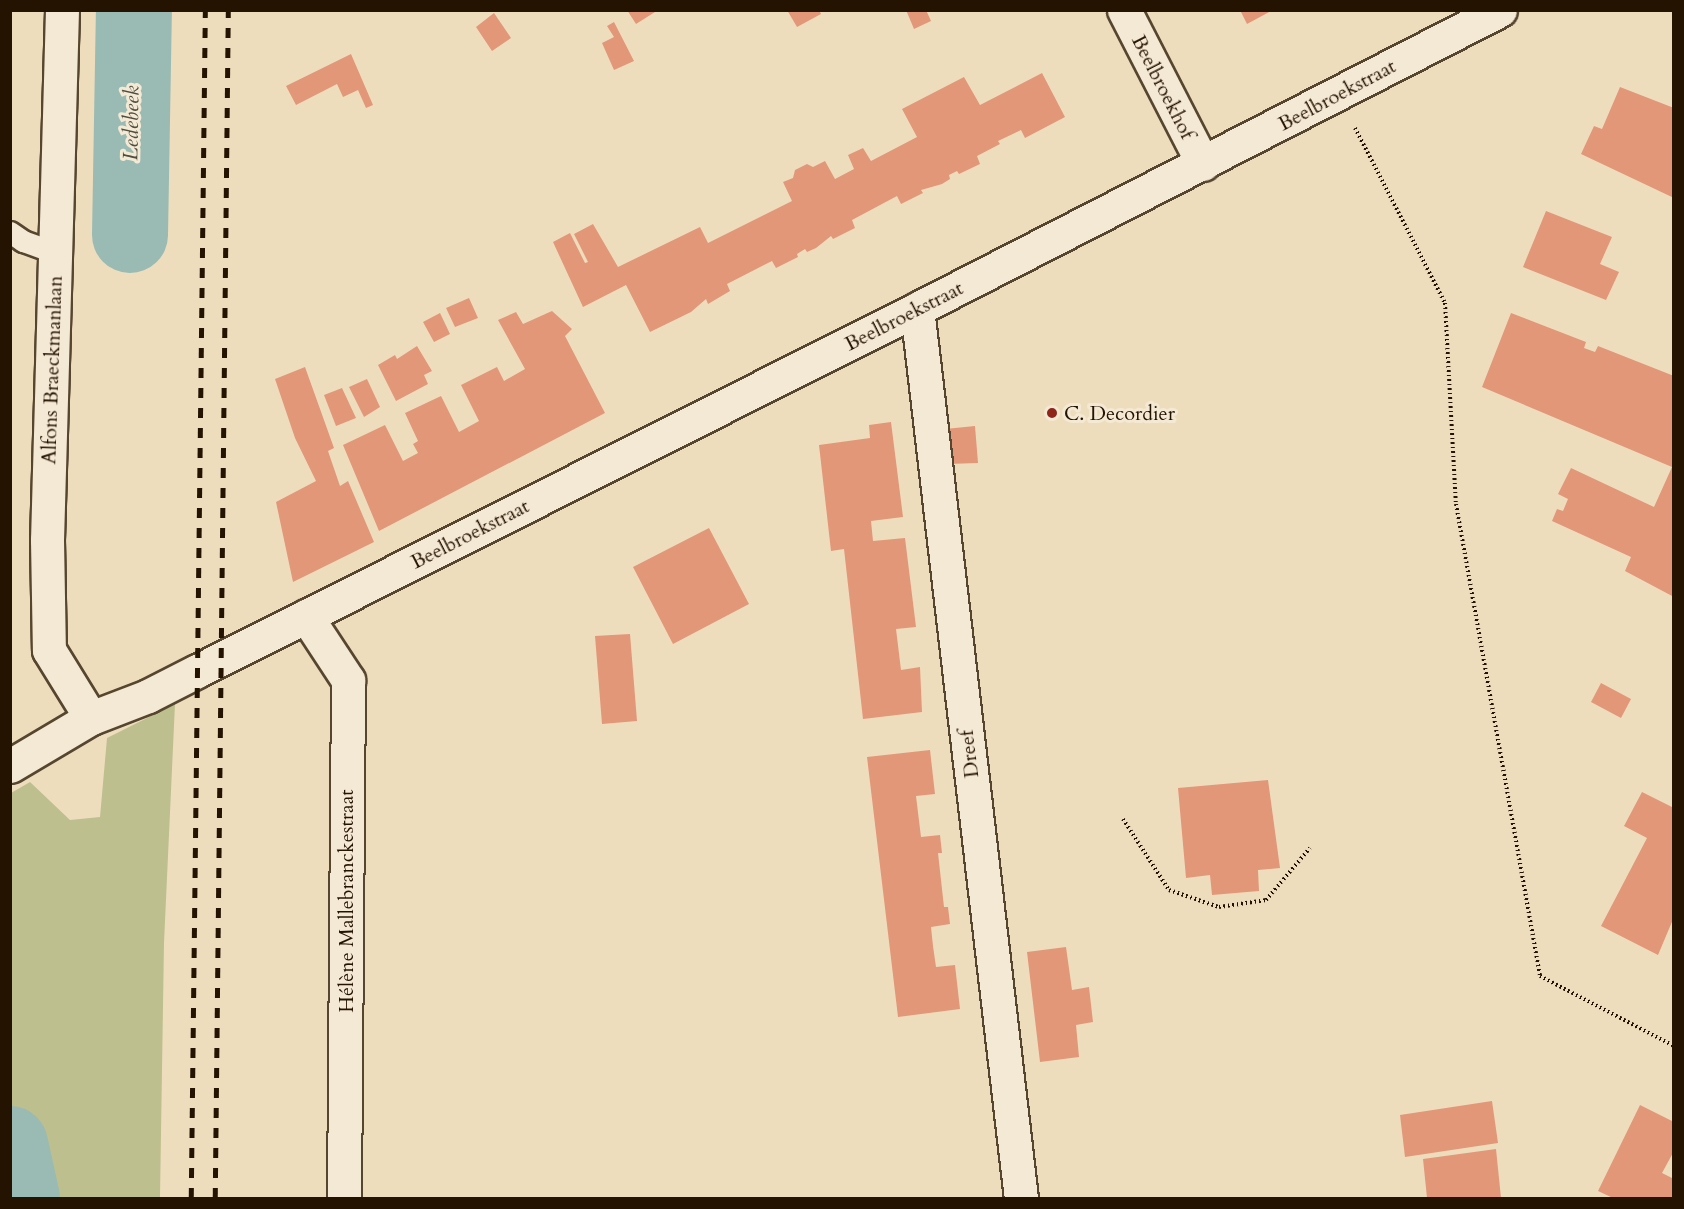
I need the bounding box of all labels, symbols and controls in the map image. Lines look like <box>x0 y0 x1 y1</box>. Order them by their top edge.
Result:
street label: Beelbroekhof <box>1127 31 1199 143</box>
street label: Beelbroekstraat <box>1274 54 1400 136</box>
water label: Ledebeek <box>119 85 145 161</box>
street label: Alfons Braeckmanlaan <box>37 275 67 465</box>
street label: Beelbroekstraat <box>841 276 967 356</box>
place label: C. Decordier <box>1064 401 1175 425</box>
marker: C. Decordier <box>1045 406 1059 420</box>
street label: Beelbroekstraat <box>407 494 533 574</box>
street label: Dreef <box>954 729 984 779</box>
street label: Hélène Mallebranckestraat <box>334 789 358 1013</box>

